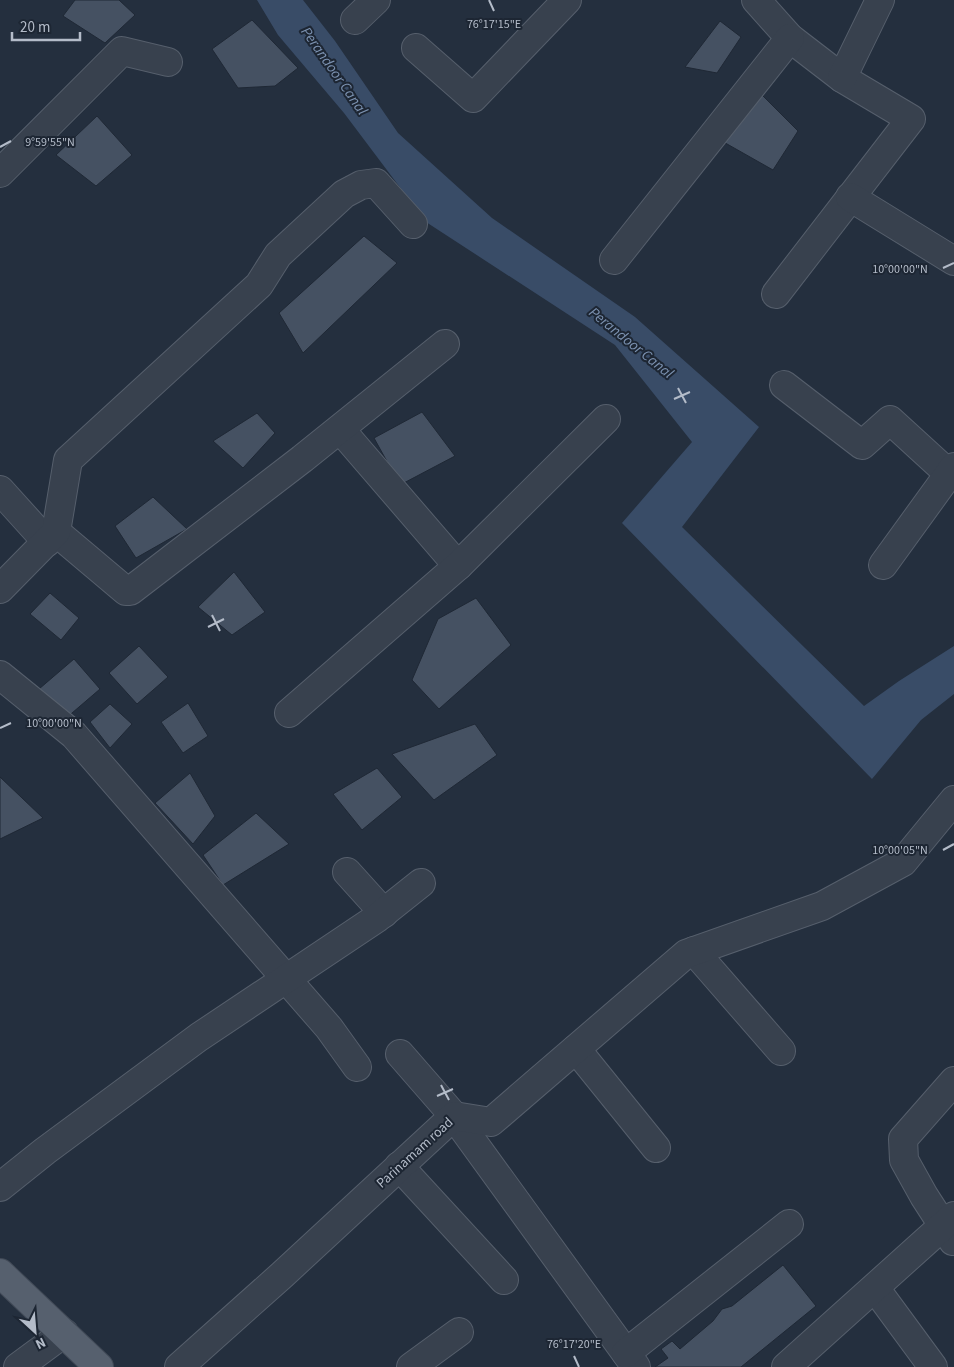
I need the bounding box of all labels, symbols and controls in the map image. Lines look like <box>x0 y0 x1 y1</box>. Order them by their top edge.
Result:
scale bar <box>12 10 80 42</box>
text: 76°17'15"E <box>467 16 521 33</box>
text: 20 m <box>20 17 50 38</box>
water label: Perandoor Canal <box>296 23 372 120</box>
text: 9°59'55"N <box>25 134 75 151</box>
text: 10°00'00"N <box>872 261 928 278</box>
water label: Perandoor Canal <box>584 302 678 384</box>
text: 10°00'00"N <box>26 715 82 732</box>
text: 10°00'05"N <box>872 842 928 859</box>
street label: Parinamam road <box>372 1113 458 1193</box>
north arrow <box>10 1307 60 1357</box>
text: N <box>32 1332 49 1354</box>
text: 76°17'20"E <box>547 1336 601 1353</box>

